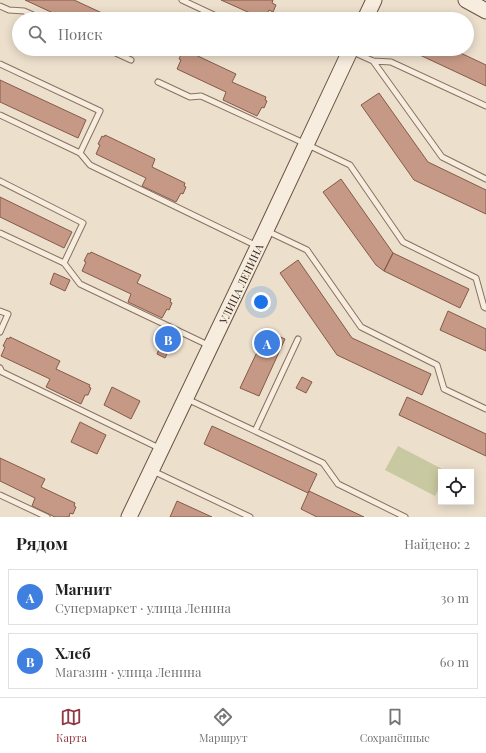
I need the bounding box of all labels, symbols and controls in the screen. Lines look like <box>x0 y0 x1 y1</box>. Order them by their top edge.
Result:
search box <box>12 12 474 56</box>
icon: search <box>26 23 48 45</box>
text: Поиск <box>58 24 103 44</box>
street label: УЛИЦА ЛЕНИНА <box>215 241 266 327</box>
your location <box>251 292 271 312</box>
pin: B <box>155 324 181 354</box>
pin: A <box>254 328 280 358</box>
map controls <box>438 469 474 505</box>
button: locate <box>438 469 474 505</box>
text: Рядом <box>16 532 68 554</box>
text: Найдено: 2 <box>404 535 470 552</box>
text: Магнит <box>55 579 112 599</box>
text: A <box>26 589 34 606</box>
text: 30 m <box>441 589 469 606</box>
text: Супермаркет · улица Ленина <box>55 599 231 616</box>
text: Хлеб <box>55 643 91 663</box>
text: B <box>26 653 34 670</box>
text: 60 m <box>440 653 469 670</box>
text: Магазин · улица Ленина <box>55 663 201 680</box>
tab: Карта <box>56 706 87 745</box>
tab: Маршрут <box>199 706 248 745</box>
tab: Сохранённые <box>360 706 430 745</box>

